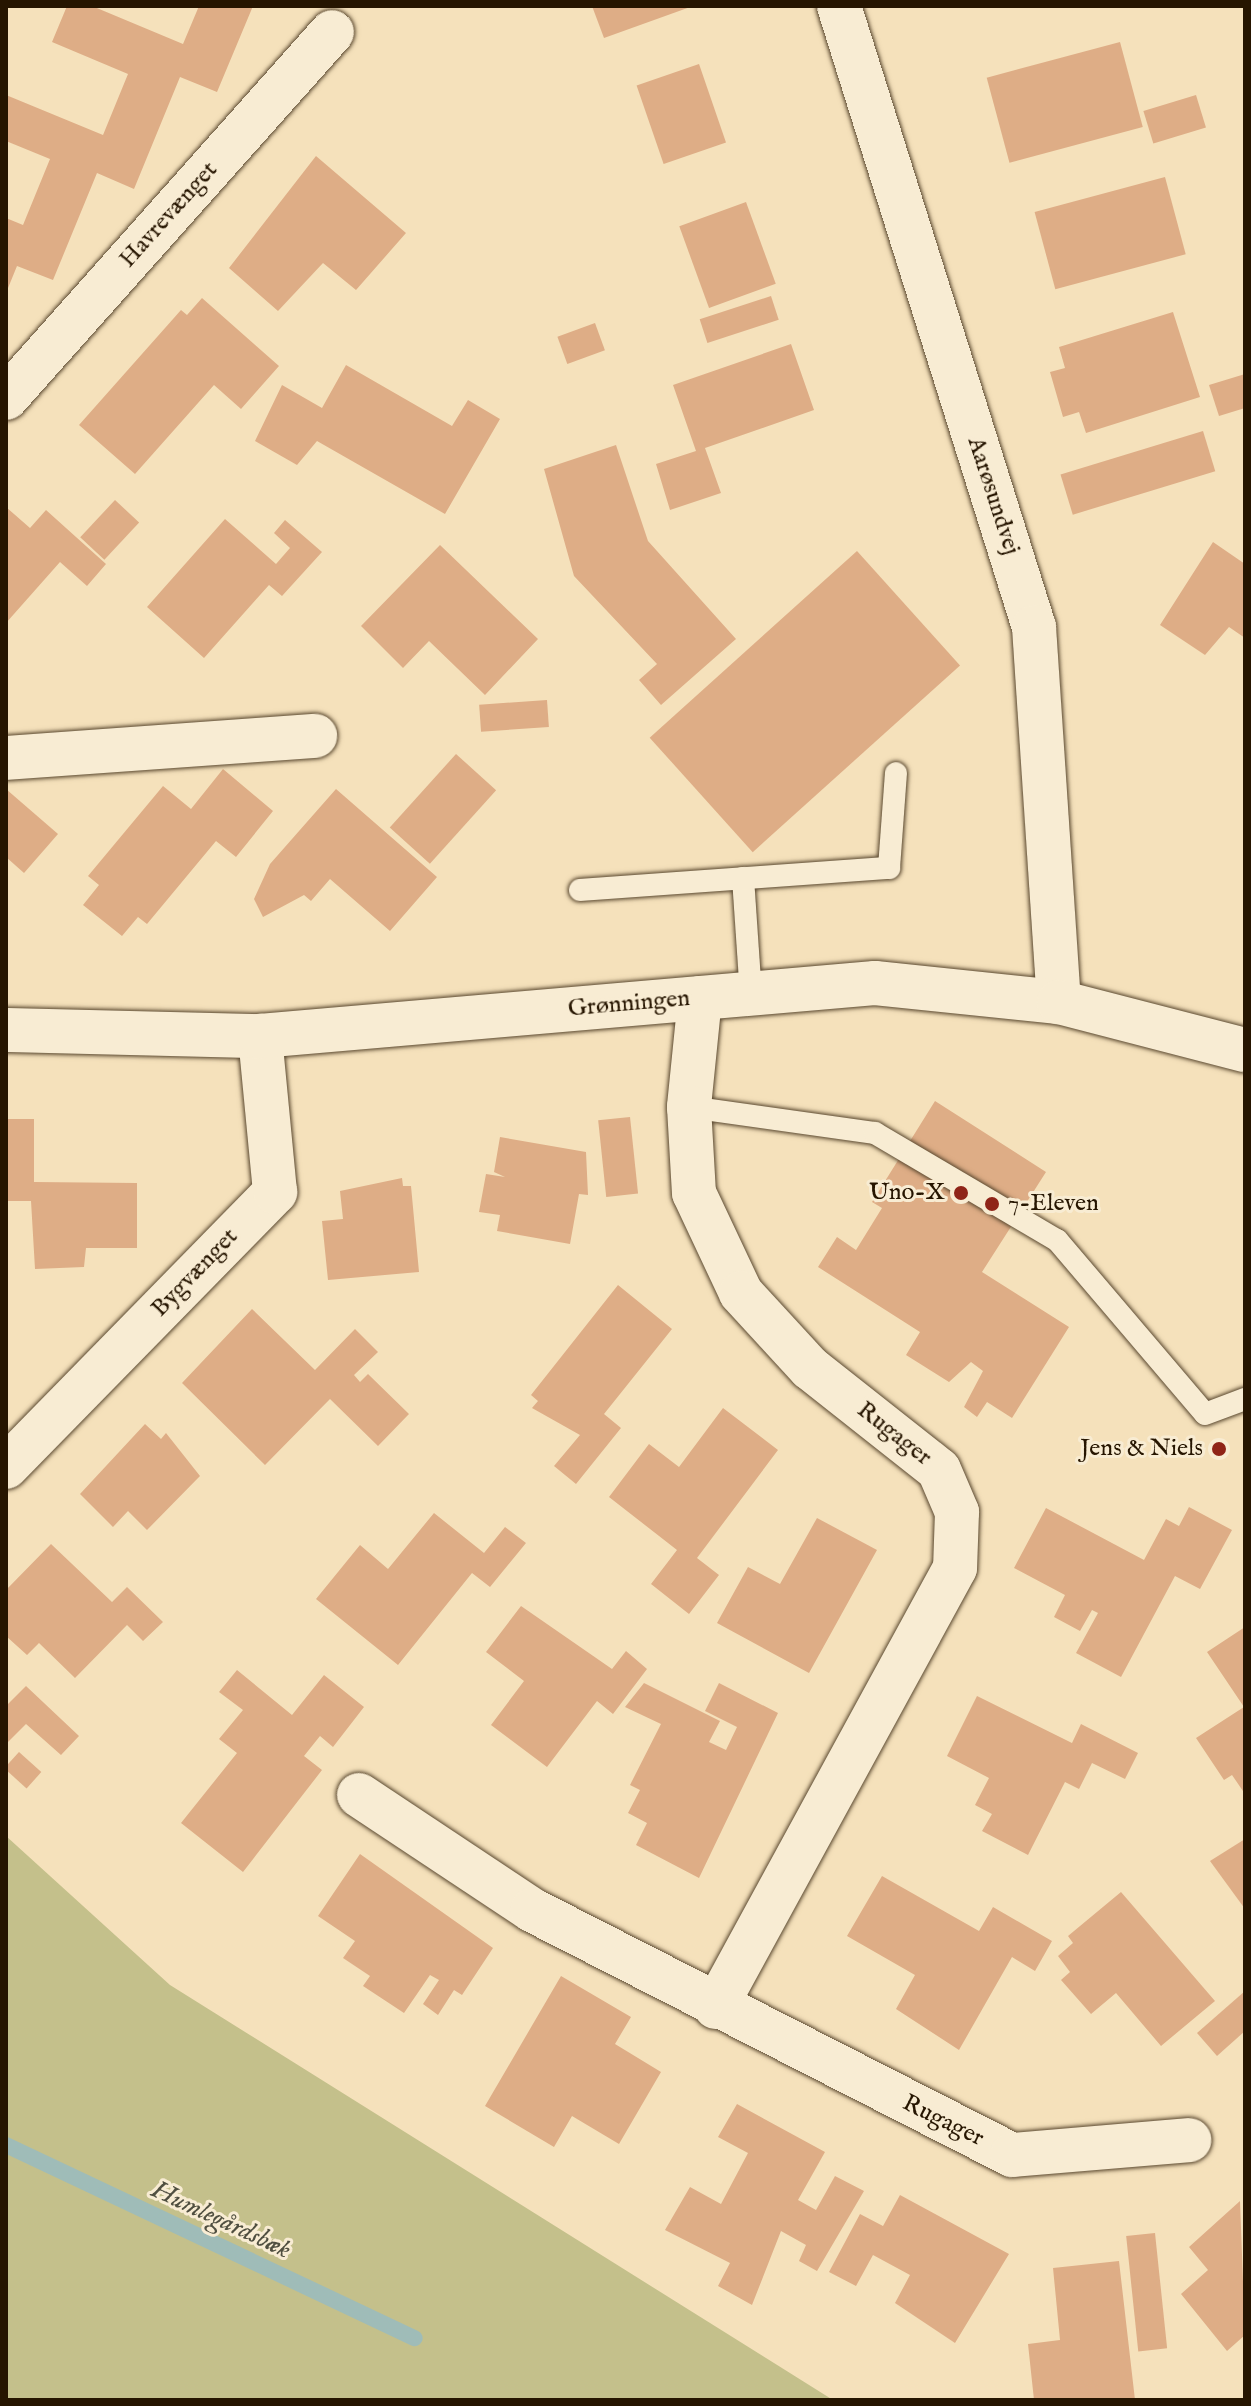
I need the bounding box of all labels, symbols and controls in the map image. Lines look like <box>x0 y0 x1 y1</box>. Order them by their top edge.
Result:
street label: Havrevænget <box>114 156 224 274</box>
street label: Aarøsundvej <box>960 434 1026 558</box>
street label: Grønningen <box>567 984 691 1024</box>
place label: Uno-X <box>869 1179 945 1207</box>
marker: Uno-X <box>952 1184 970 1202</box>
place label: 7-Eleven <box>1008 1190 1099 1218</box>
marker: 7-Eleven <box>983 1195 1001 1213</box>
street label: Bygvænget <box>146 1223 244 1323</box>
street label: Rugager <box>851 1396 937 1472</box>
place label: Jens & Niels <box>1080 1435 1203 1463</box>
marker: Jens & Niels <box>1210 1440 1228 1458</box>
street label: Rugager <box>898 2089 988 2153</box>
water label: Humlegårdsbæk <box>147 2174 295 2266</box>

